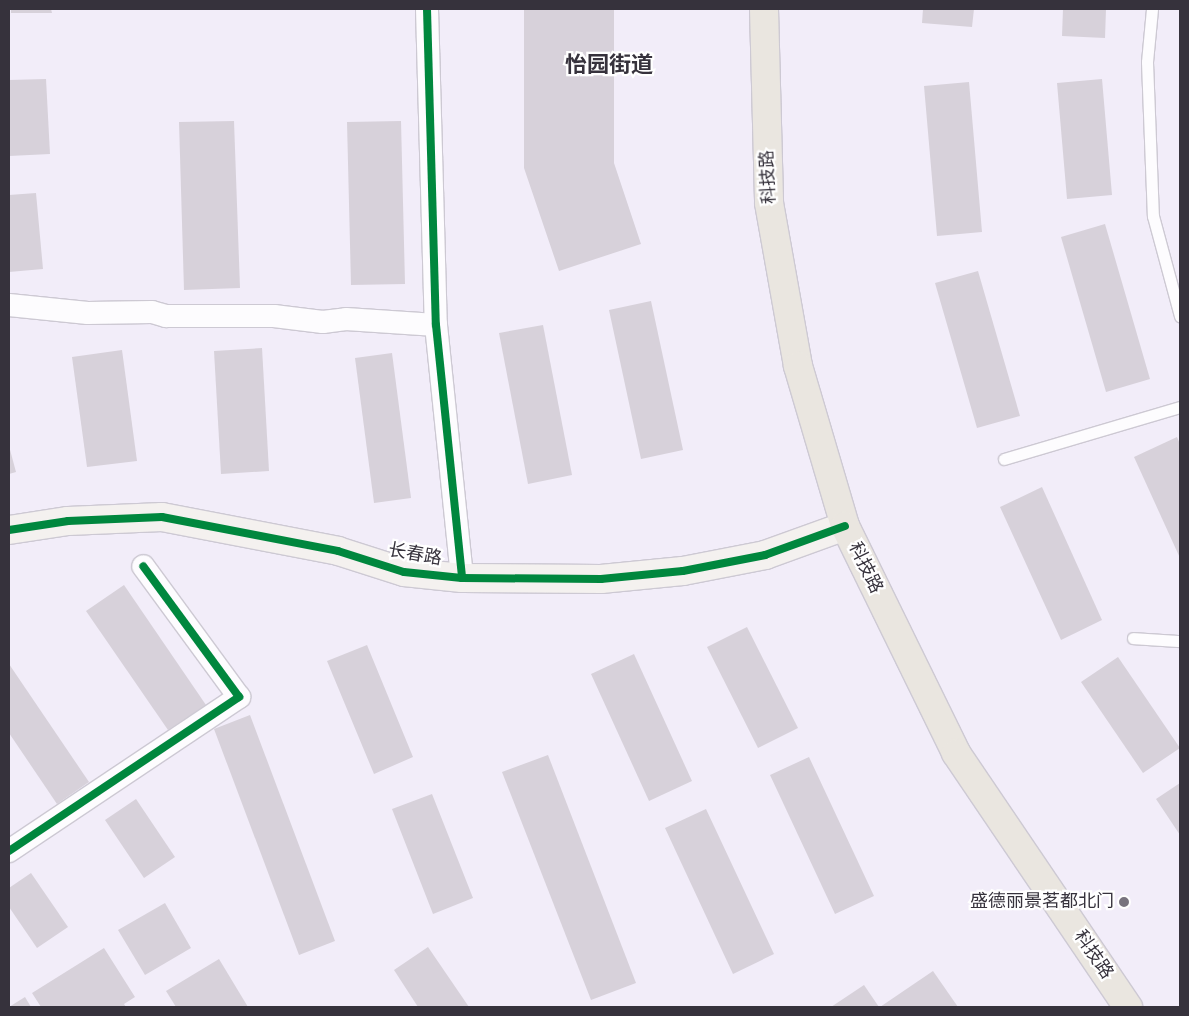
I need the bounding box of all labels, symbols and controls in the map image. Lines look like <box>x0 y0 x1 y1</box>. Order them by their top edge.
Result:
district label: 怡园街道 <box>565 53 653 79</box>
street label: 科技路 <box>757 149 781 205</box>
street label: 科技路 <box>843 539 887 597</box>
street label: 长春路 <box>387 540 443 570</box>
place label: 盛德丽景茗都北门 <box>970 891 1114 913</box>
marker: 盛德丽景茗都北门 <box>1118 896 1130 908</box>
street label: 科技路 <box>1069 927 1117 983</box>

